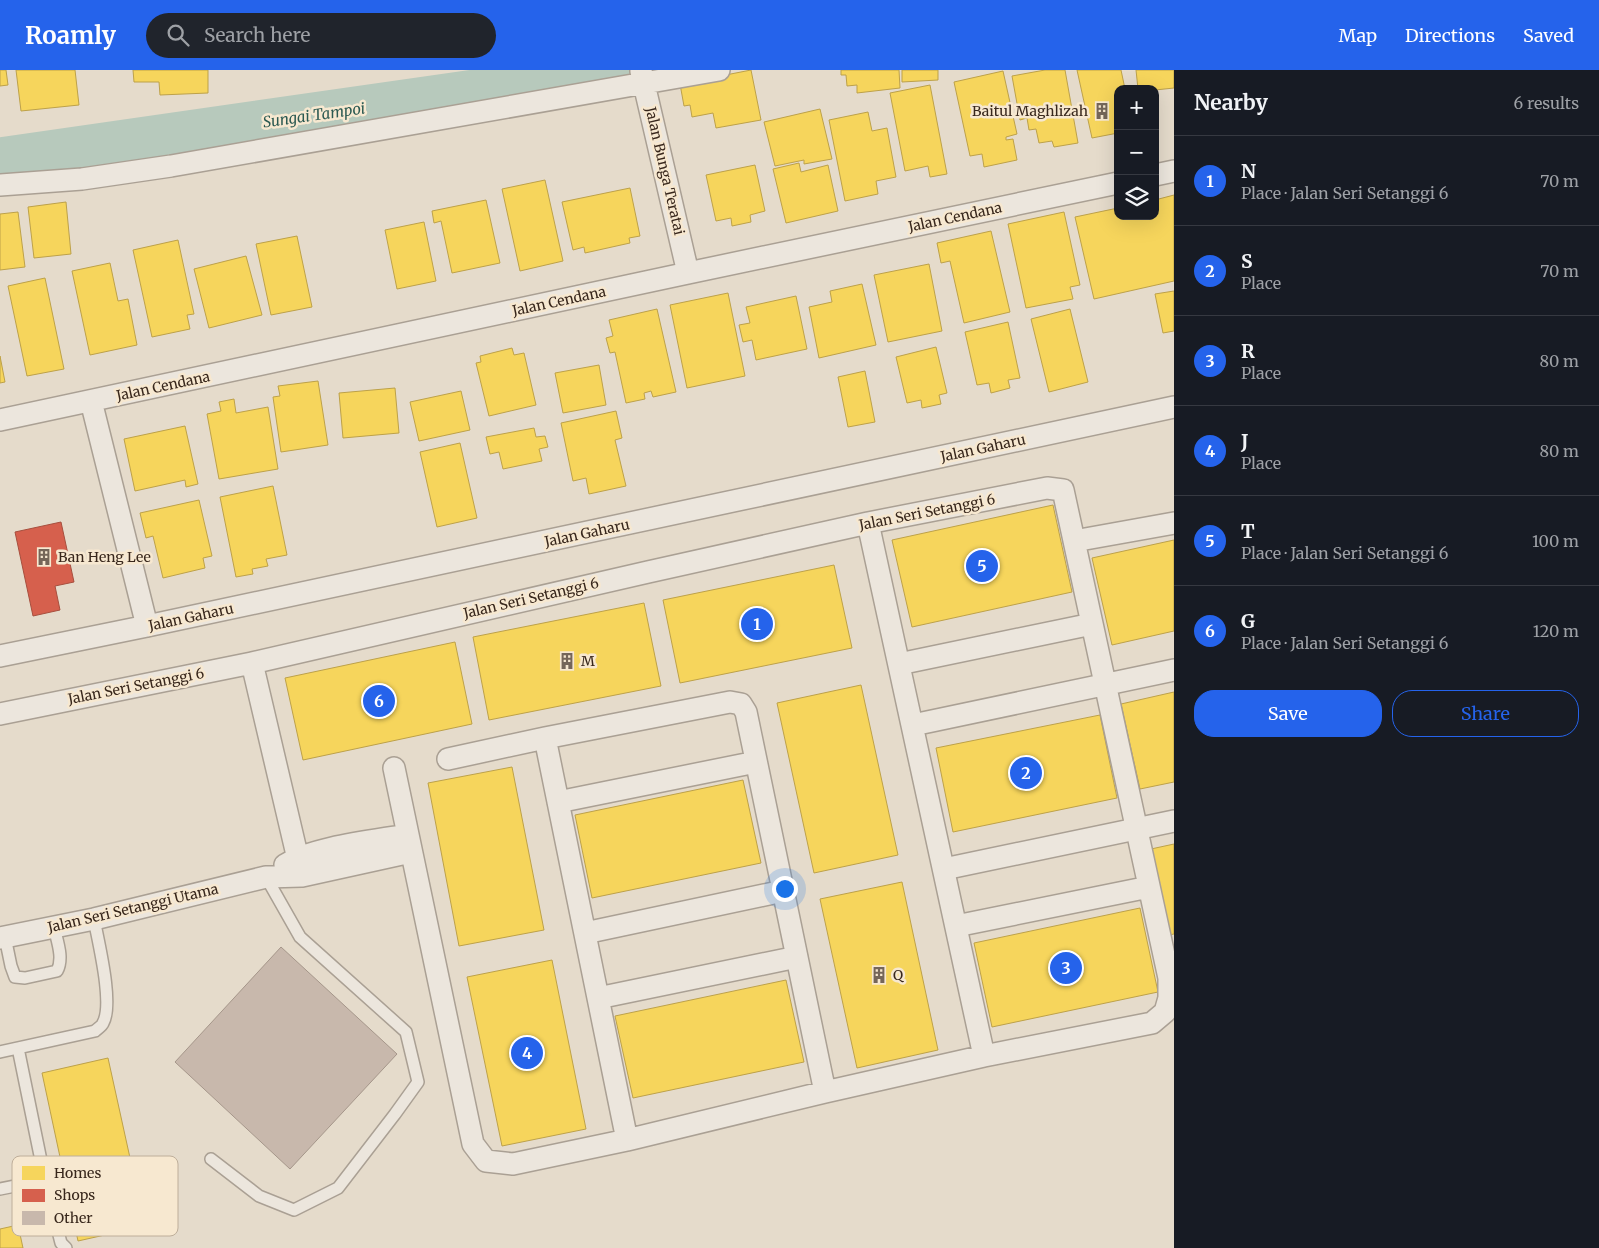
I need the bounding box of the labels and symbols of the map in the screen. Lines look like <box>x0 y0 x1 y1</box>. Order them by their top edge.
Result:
water label: Sungai Tampoi <box>262 98 366 132</box>
building icon: Baitul Maghlizah <box>1092 101 1112 121</box>
place label: Baitul Maghlizah <box>972 102 1088 120</box>
street label: Jalan Bunga Teratai <box>641 104 689 237</box>
street label: Jalan Cendana <box>906 198 1004 236</box>
street label: Jalan Cendana <box>510 282 608 320</box>
street label: Jalan Cendana <box>114 367 212 405</box>
street label: Jalan Gaharu <box>938 430 1027 466</box>
street label: Jalan Seri Setanggi 6 <box>856 490 997 534</box>
street label: Jalan Gaharu <box>542 515 631 551</box>
building icon: Ban Heng Lee <box>34 547 54 567</box>
pin: 5 <box>966 547 998 585</box>
place label: Ban Heng Lee <box>58 548 151 566</box>
street label: Jalan Seri Setanggi 6 <box>461 574 600 623</box>
street label: Jalan Gaharu <box>146 599 235 635</box>
pin: 1 <box>741 605 773 643</box>
building icon: M <box>557 651 577 671</box>
place label: M <box>581 652 595 670</box>
street label: Jalan Seri Setanggi 6 <box>65 664 206 708</box>
pin: 6 <box>363 682 395 720</box>
pin: 2 <box>1010 754 1042 792</box>
your location <box>772 876 798 902</box>
street label: Jalan Seri Setanggi Utama <box>45 879 221 937</box>
pin: 3 <box>1050 949 1082 987</box>
building icon: Q <box>869 965 889 985</box>
place label: Q <box>893 966 904 984</box>
pin: 4 <box>511 1034 543 1072</box>
legend <box>12 1156 178 1236</box>
text: Homes <box>54 1164 101 1182</box>
text: Shops <box>54 1186 95 1204</box>
text: Other <box>54 1209 93 1227</box>

